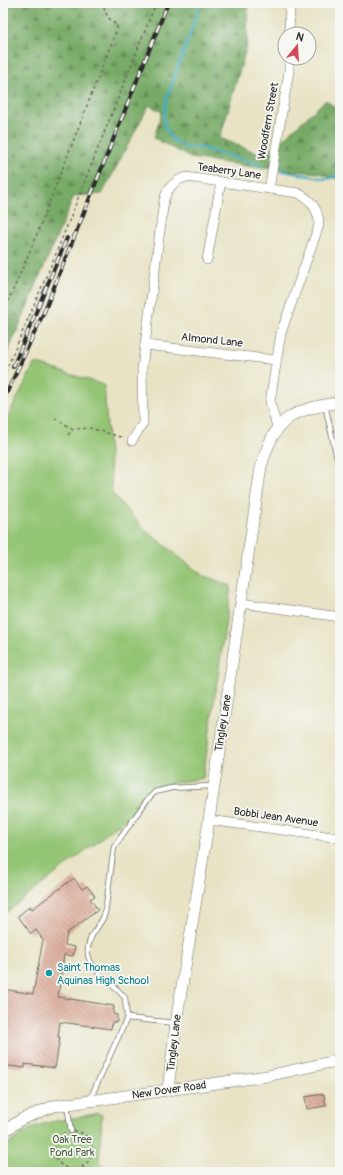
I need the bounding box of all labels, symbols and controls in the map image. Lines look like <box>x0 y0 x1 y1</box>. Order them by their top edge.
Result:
north arrow <box>277 26 317 66</box>
text: N <box>294 30 306 44</box>
street label: Woodfern Street <box>255 81 281 161</box>
street label: Teaberry Lane <box>196 160 262 182</box>
street label: Almond Lane <box>181 330 244 350</box>
street label: Tingley Lane <box>212 693 234 752</box>
street label: Bobbi Jean Avenue <box>233 805 320 829</box>
place label: Saint Thomas Aquinas High School <box>57 961 149 987</box>
marker: Saint Thomas Aquinas High School <box>44 968 54 978</box>
street label: Tingley Lane <box>164 1013 184 1072</box>
street label: New Dover Road <box>131 1078 207 1102</box>
park label: Oak Tree Pond Park <box>49 1133 95 1159</box>

